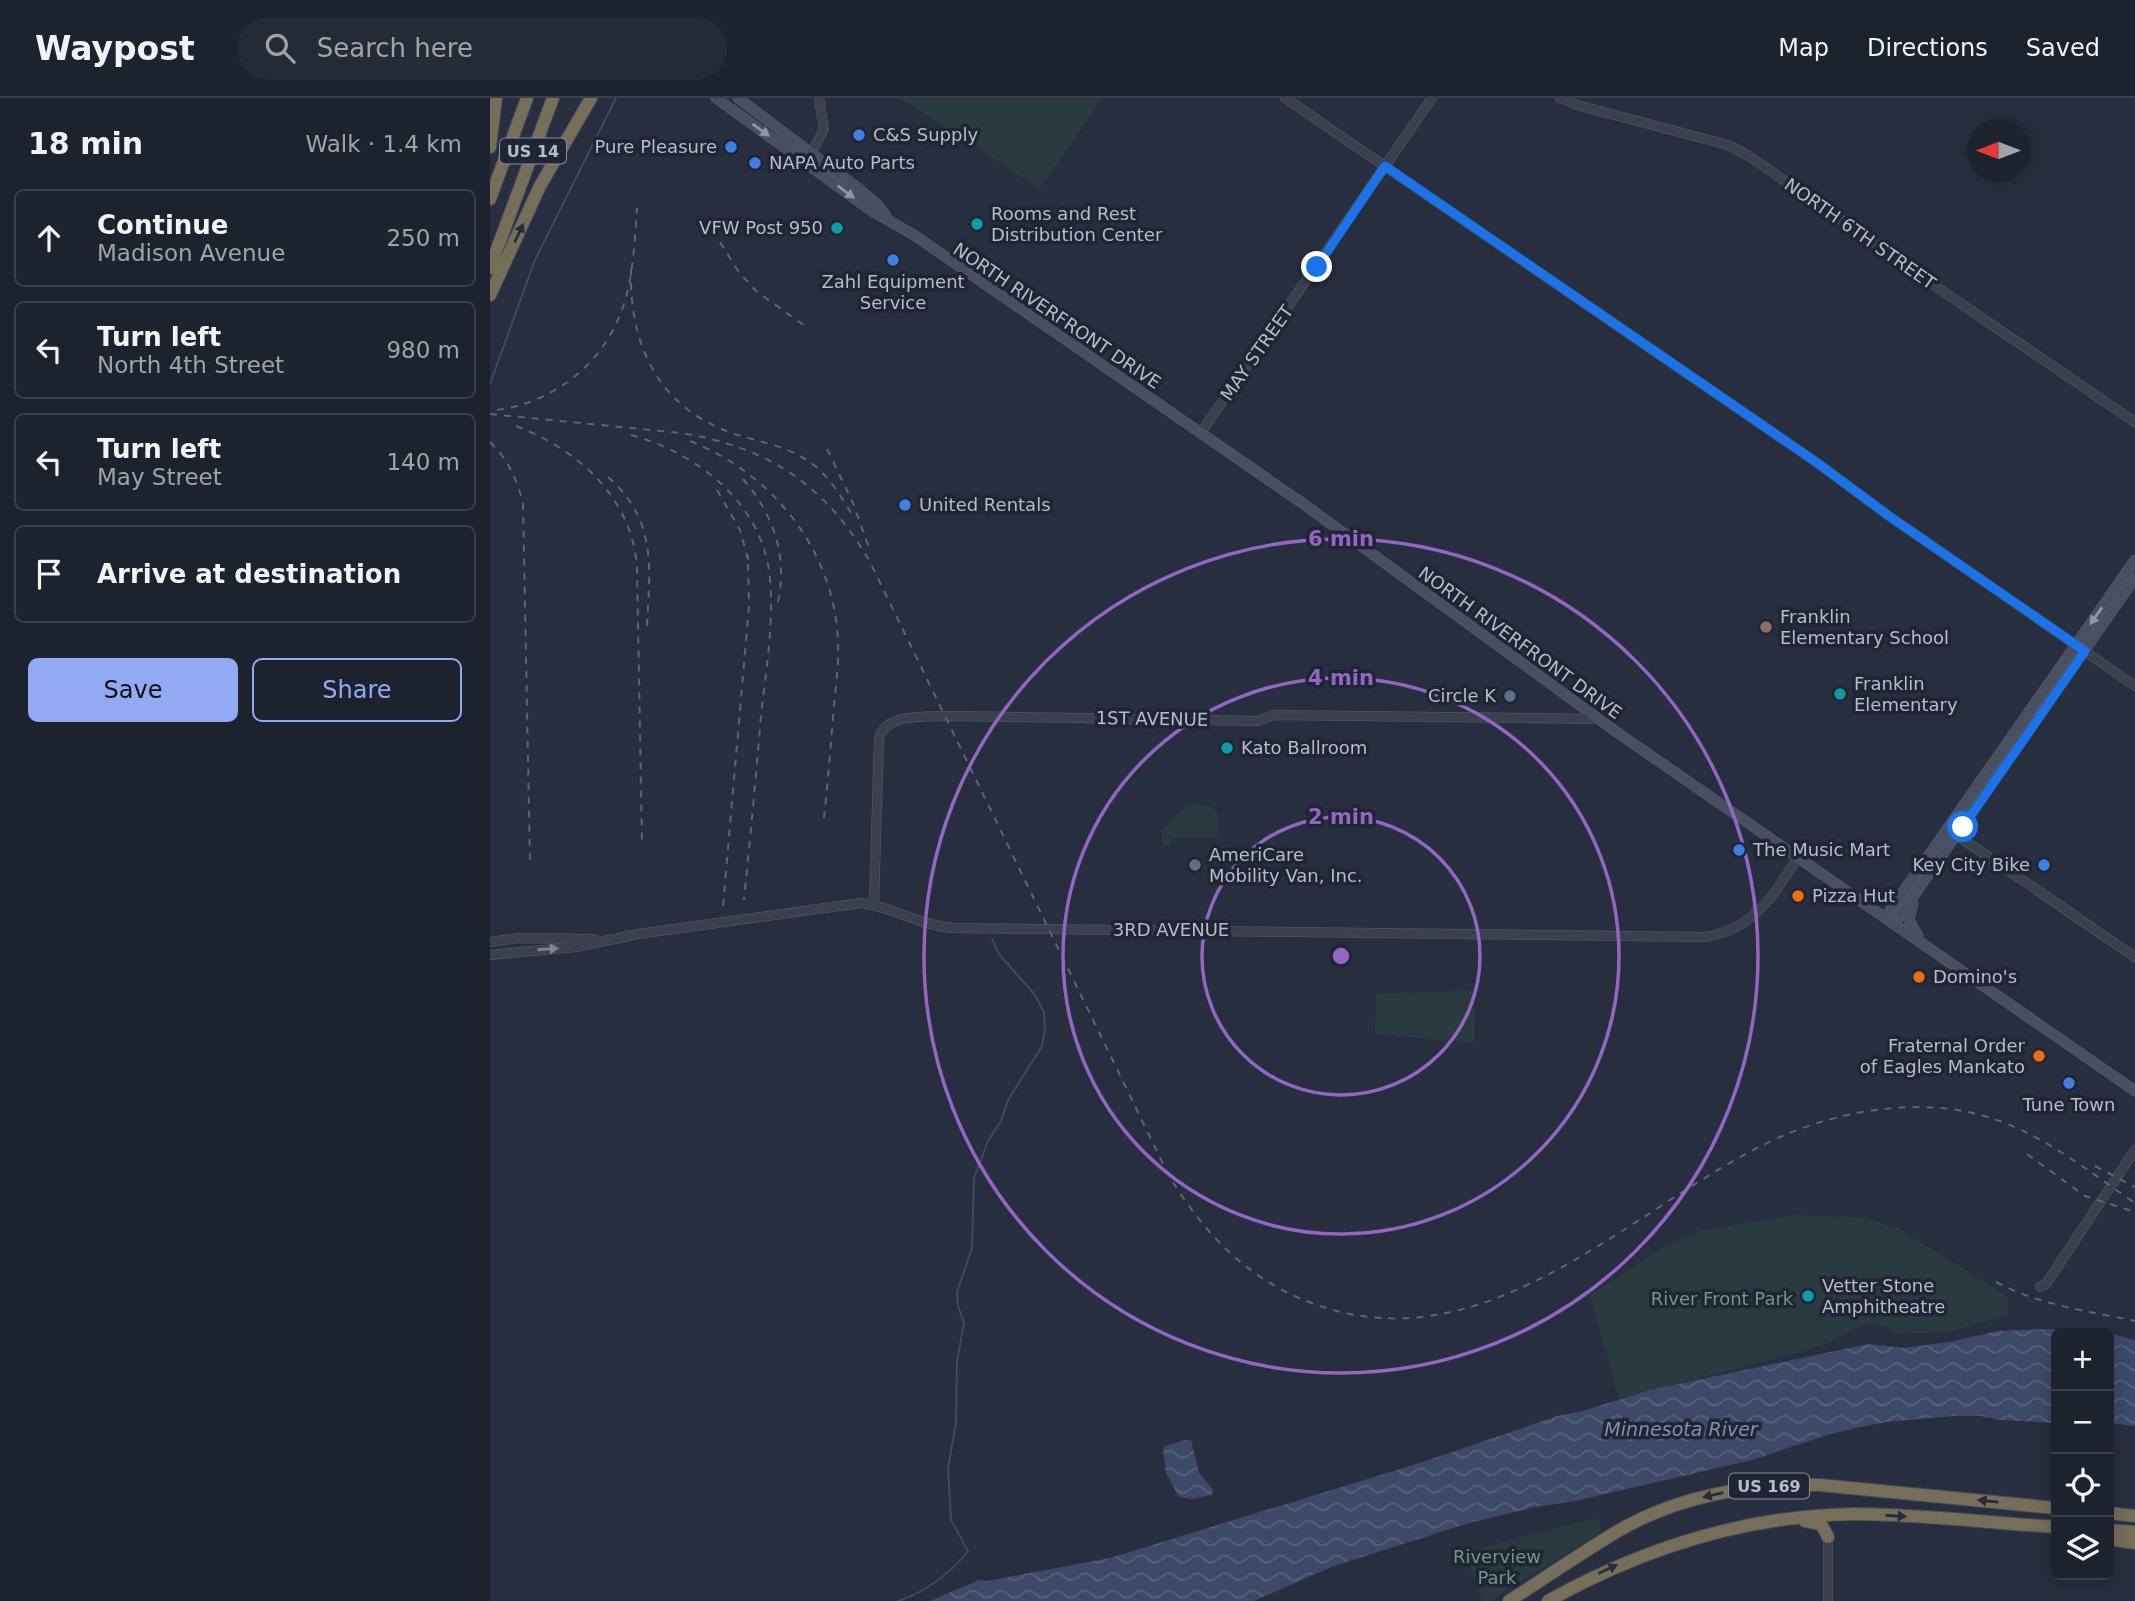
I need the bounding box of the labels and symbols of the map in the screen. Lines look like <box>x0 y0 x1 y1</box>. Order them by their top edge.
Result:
north arrow <box>1967 119 2030 182</box>
one-way arrow <box>752 123 770 137</box>
place label: C&S Supply <box>873 124 978 145</box>
marker: C&S Supply <box>851 127 867 143</box>
place label: Pure Pleasure <box>594 136 717 157</box>
road number: US 14 <box>500 138 566 164</box>
marker: Pure Pleasure <box>723 139 739 155</box>
place label: NAPA Auto Parts <box>769 152 915 173</box>
marker: NAPA Auto Parts <box>747 155 763 171</box>
street label: NORTH 6TH STREET <box>1781 174 1941 294</box>
one-way arrow <box>837 185 855 199</box>
place label: Rooms and Rest Distribution Center <box>991 203 1163 245</box>
marker: Rooms and Rest Distribution Center <box>969 216 985 232</box>
place label: VFW Post 950 <box>699 217 823 238</box>
marker: VFW Post 950 <box>829 220 845 236</box>
one-way arrow <box>513 223 524 243</box>
street label: NORTH RIVERFRONT DRIVE <box>950 238 1165 393</box>
route end <box>1301 251 1332 282</box>
marker: Zahl Equipment Service <box>885 252 901 268</box>
place label: Zahl Equipment Service <box>821 271 965 313</box>
street label: MAY STREET <box>1216 300 1298 405</box>
place label: United Rentals <box>919 494 1051 515</box>
marker: United Rentals <box>897 497 913 513</box>
text: 6 min <box>1308 527 1374 551</box>
street label: NORTH RIVERFRONT DRIVE <box>1415 562 1626 723</box>
place label: Franklin Elementary School <box>1780 606 1949 648</box>
one-way arrow <box>2089 607 2103 625</box>
marker: Franklin Elementary School <box>1758 619 1774 635</box>
text: 4 min <box>1308 666 1374 690</box>
place label: Franklin Elementary <box>1854 673 1958 715</box>
place label: Circle K <box>1428 685 1497 706</box>
marker: Franklin Elementary <box>1832 686 1848 702</box>
marker: Circle K <box>1502 688 1518 704</box>
street label: 1ST AVENUE <box>1096 707 1208 730</box>
place label: Kato Ballroom <box>1241 737 1367 758</box>
marker: Kato Ballroom <box>1219 740 1235 756</box>
text: 2 min <box>1308 805 1374 829</box>
route start <box>1947 811 1978 842</box>
place label: The Music Mart <box>1752 839 1890 860</box>
marker: The Music Mart <box>1731 842 1747 858</box>
place label: AmeriCare Mobility Van, Inc. <box>1209 844 1363 886</box>
place label: Key City Bike <box>1912 854 2030 875</box>
marker: AmeriCare Mobility Van, Inc. <box>1187 857 1203 873</box>
marker: Key City Bike <box>2036 857 2052 873</box>
place label: Pizza Hut <box>1812 885 1895 906</box>
marker: Pizza Hut <box>1790 888 1806 904</box>
street label: 3RD AVENUE <box>1113 919 1229 940</box>
one-way arrow <box>537 943 559 954</box>
centre of rings <box>1329 944 1353 968</box>
place label: Domino's <box>1933 966 2017 987</box>
marker: Domino's <box>1911 969 1927 985</box>
place label: Fraternal Order of Eagles Mankato <box>1860 1035 2026 1077</box>
marker: Fraternal Order of Eagles Mankato <box>2031 1048 2047 1064</box>
marker: Tune Town <box>2061 1075 2077 1091</box>
place label: Tune Town <box>2022 1094 2115 1115</box>
place label: Vetter Stone Amphitheatre <box>1822 1275 1945 1317</box>
park label: River Front Park <box>1651 1288 1794 1309</box>
marker: Vetter Stone Amphitheatre <box>1800 1288 1816 1304</box>
water label: Minnesota River <box>1604 1418 1759 1440</box>
road number: US 169 <box>1729 1474 1809 1498</box>
one-way arrow <box>1702 1490 1724 1501</box>
one-way arrow <box>1977 1495 1999 1506</box>
one-way arrow <box>1885 1511 1907 1522</box>
park label: Riverview Park <box>1453 1546 1541 1588</box>
one-way arrow <box>1598 1564 1618 1575</box>

